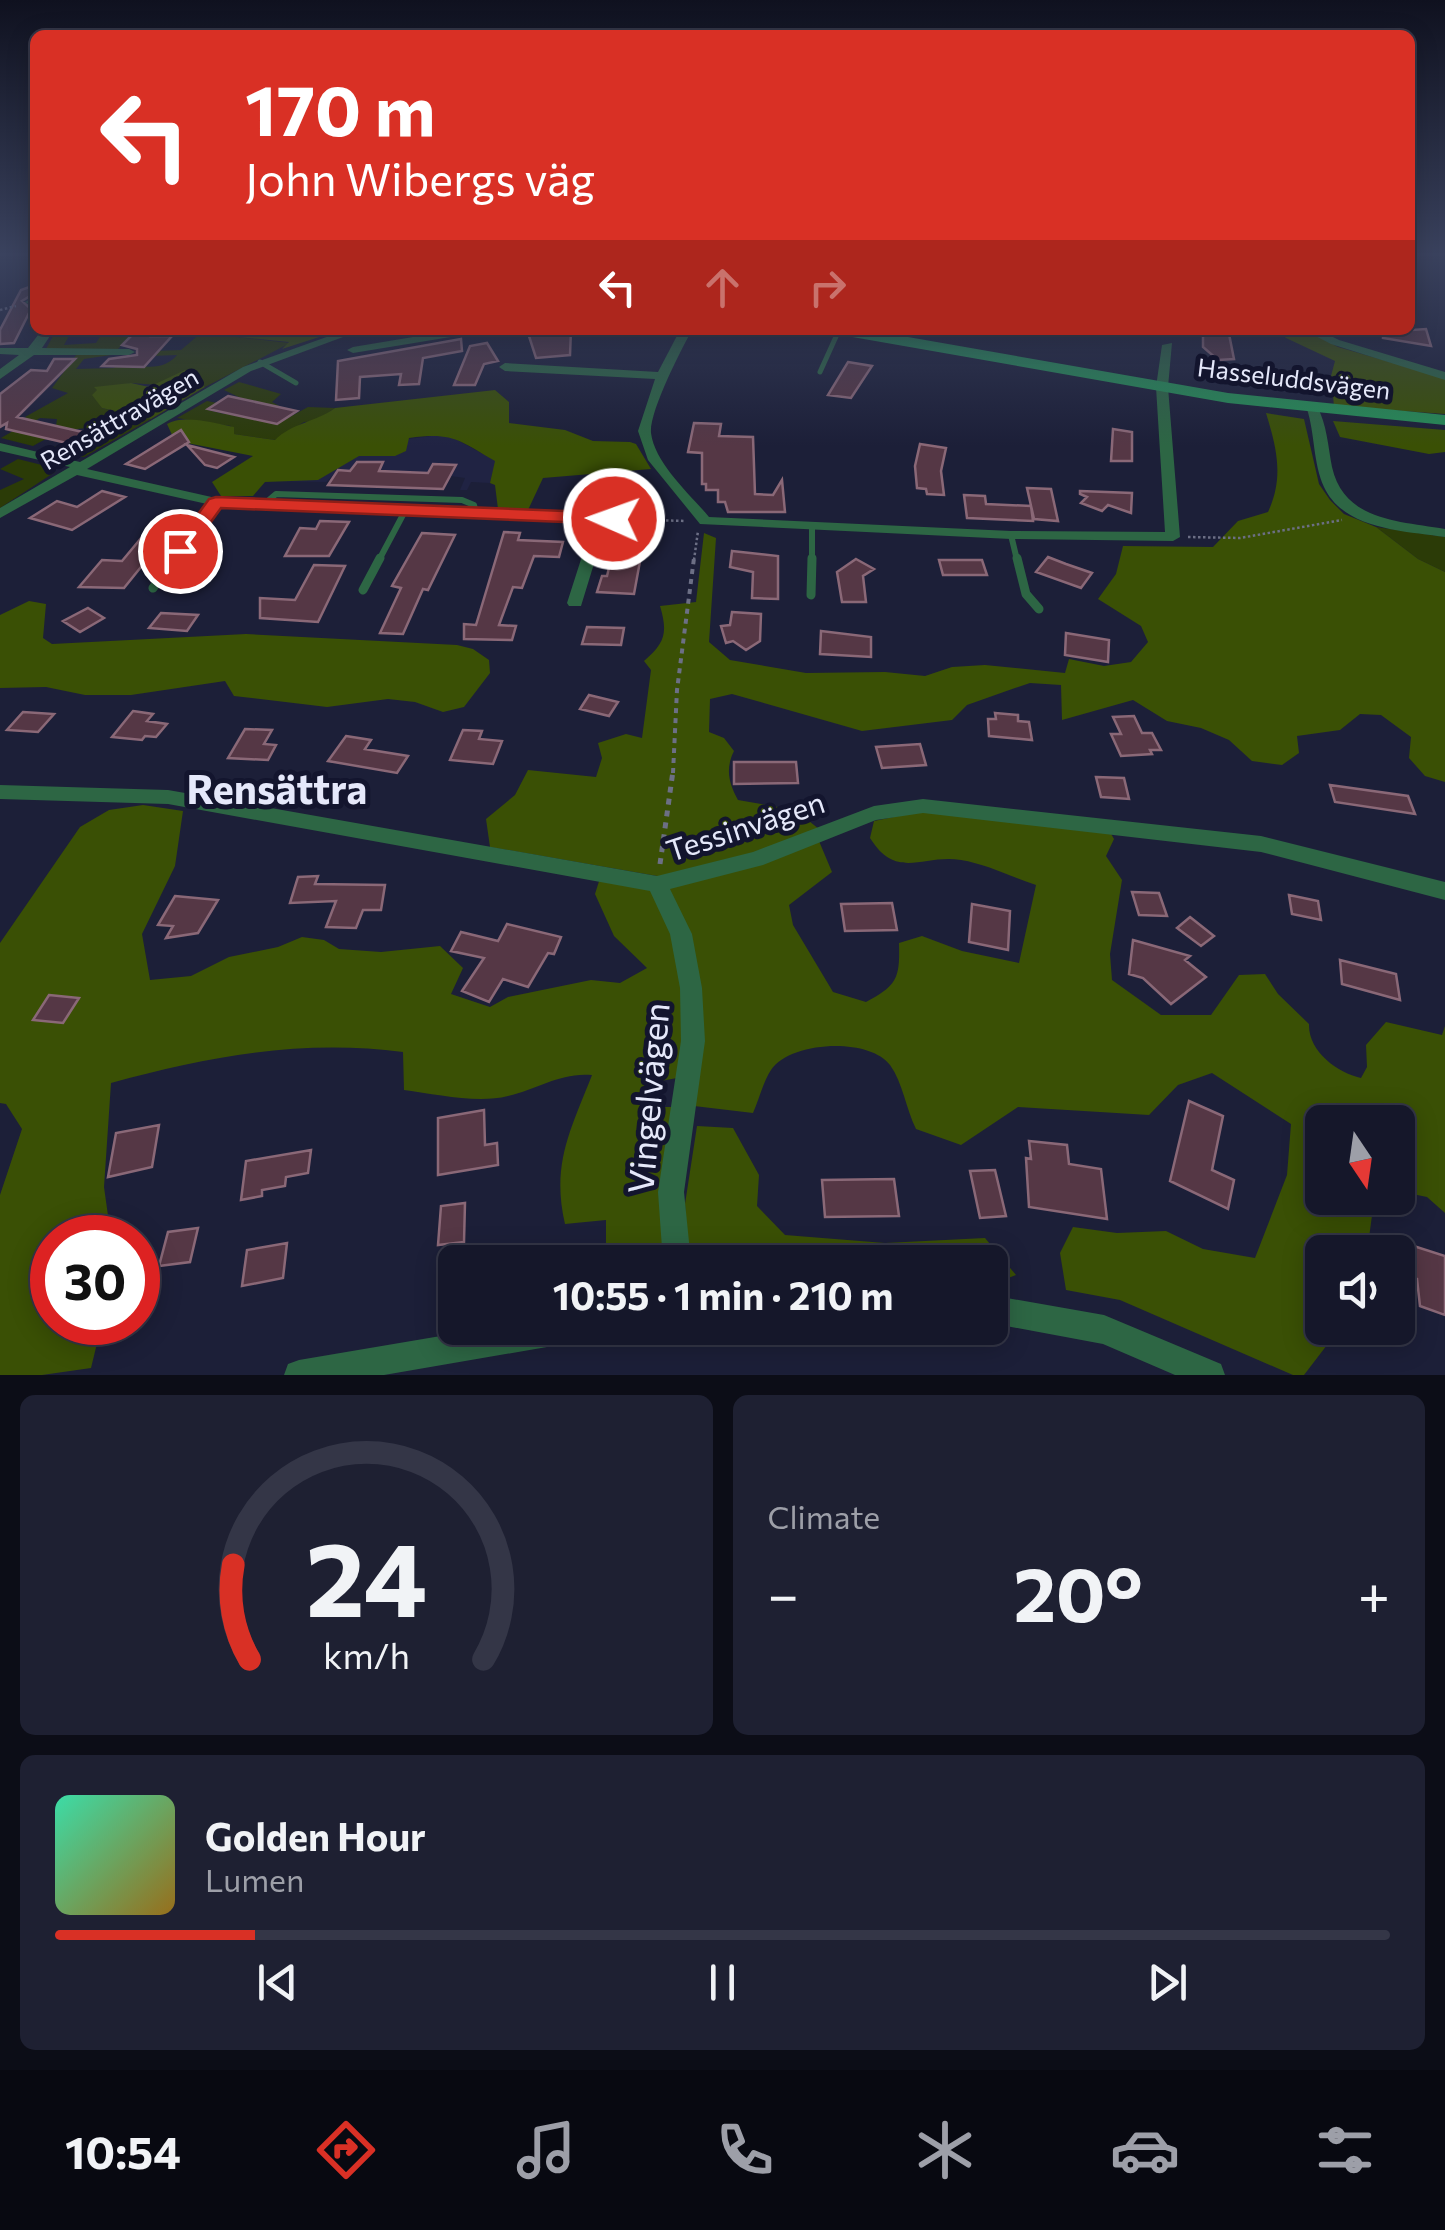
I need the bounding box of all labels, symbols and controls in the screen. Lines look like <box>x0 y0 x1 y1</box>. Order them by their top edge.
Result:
text: 170 m <box>245 65 436 150</box>
icon: left <box>80 70 210 200</box>
text: John Wibergs väg <box>245 150 595 205</box>
icon: left <box>590 260 645 315</box>
icon: ahead <box>695 260 750 315</box>
icon: right <box>800 260 855 315</box>
street label: Hasseluddsvägen <box>1196 351 1392 405</box>
street label: Rensättravägen <box>35 361 203 475</box>
position arrow <box>562 467 666 571</box>
pin <box>138 509 223 594</box>
icon: arrive <box>153 524 208 579</box>
district label: Rensättra <box>187 763 367 812</box>
street label: Tessinvägen <box>661 782 829 868</box>
street label: Vingelvägen <box>617 1001 677 1195</box>
north arrow <box>1305 1105 1415 1215</box>
map controls <box>1305 1105 1415 1345</box>
speed limit sign: 30 <box>30 1215 160 1345</box>
button: sound <box>1305 1235 1415 1345</box>
text: 10:55 · 1 min · 210 m <box>553 1271 893 1318</box>
text: Climate <box>768 1496 880 1536</box>
text: 24 <box>305 1511 427 1638</box>
text: 20° <box>1013 1546 1143 1637</box>
text: − <box>768 1559 799 1626</box>
text: + <box>1358 1559 1390 1626</box>
text: km/h <box>323 1633 410 1676</box>
text: Golden Hour <box>205 1812 426 1859</box>
text: Lumen <box>205 1859 304 1899</box>
icon: previous <box>250 1955 305 2010</box>
icon: pause <box>695 1955 750 2010</box>
icon: next <box>1140 1955 1195 2010</box>
icon: directions <box>311 2115 381 2185</box>
icon: music <box>511 2115 581 2185</box>
icon: phone <box>710 2115 780 2185</box>
icon: climate <box>910 2115 980 2185</box>
icon: car <box>1110 2115 1180 2185</box>
icon: filters <box>1310 2115 1380 2185</box>
text: 10:54 <box>65 2123 181 2178</box>

